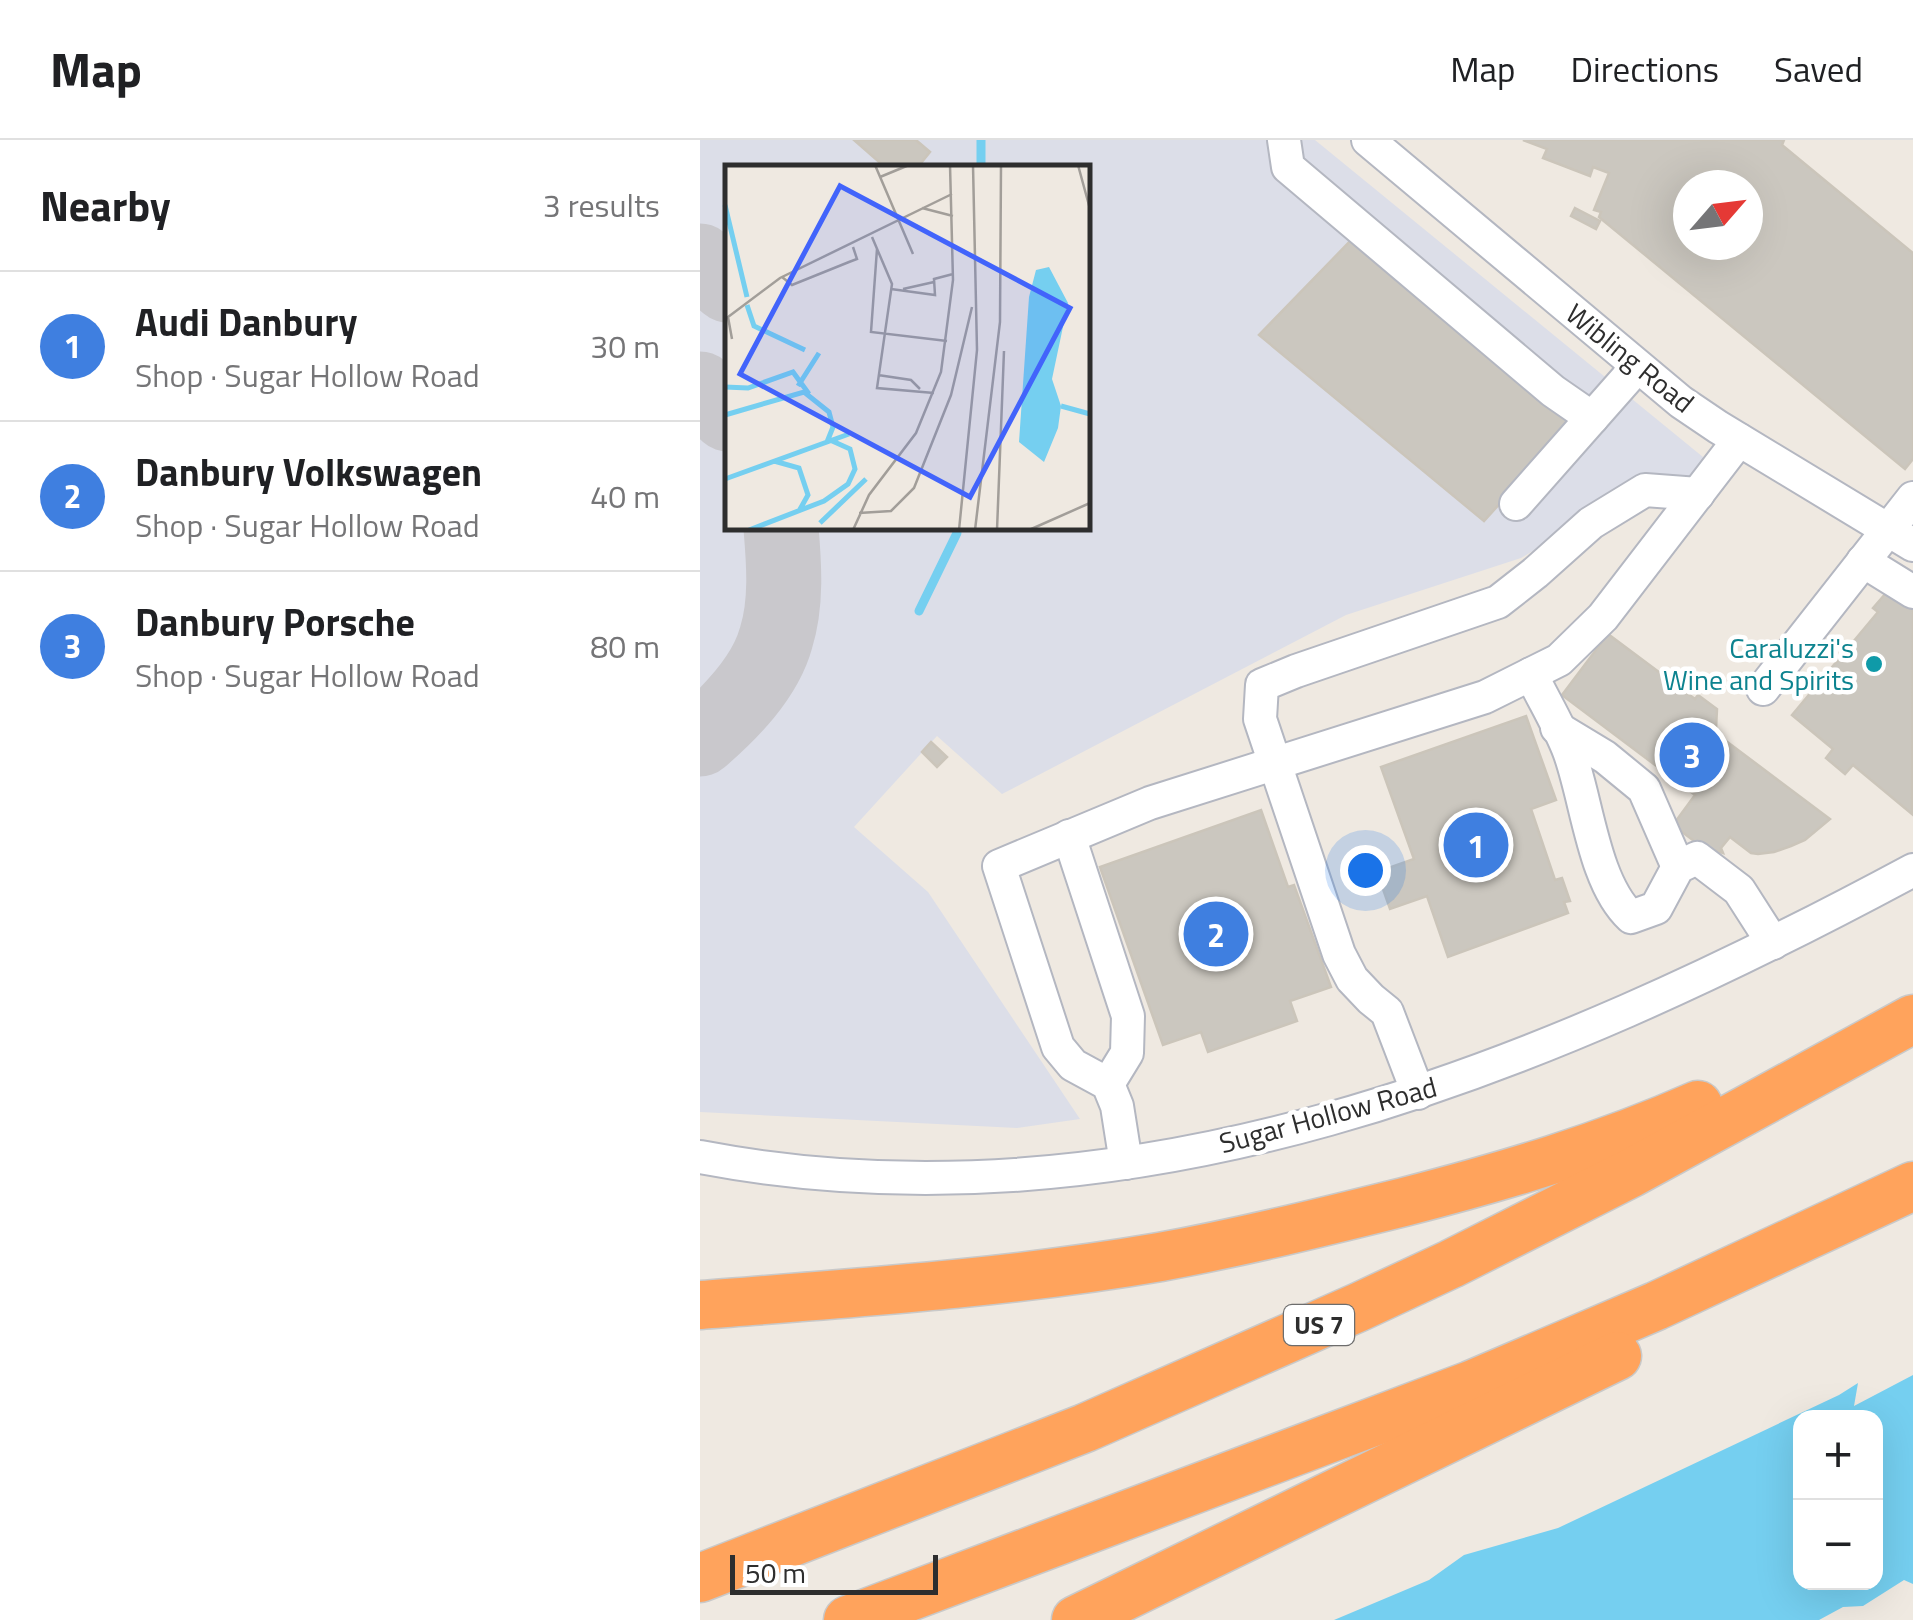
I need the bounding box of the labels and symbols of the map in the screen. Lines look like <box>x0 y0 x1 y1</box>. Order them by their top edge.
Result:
inset map <box>725 165 1090 530</box>
north arrow <box>1673 170 1763 260</box>
street label: Wibling Road <box>1557 292 1704 423</box>
place label: Caraluzzi's Wine and Spirits <box>1663 626 1854 701</box>
marker: Caraluzzi's Wine and Spirits <box>1863 653 1885 675</box>
pin: 3 <box>1660 718 1724 792</box>
pin: 1 <box>1444 808 1508 882</box>
your location <box>1340 845 1391 896</box>
pin: 2 <box>1184 896 1248 972</box>
street label: Sugar Hollow Road <box>1214 1065 1441 1164</box>
road number: US 7 <box>1284 1305 1354 1345</box>
scale bar <box>730 1550 938 1594</box>

